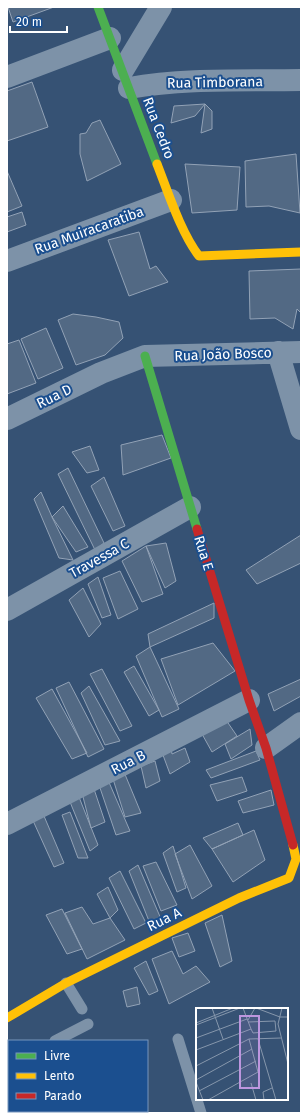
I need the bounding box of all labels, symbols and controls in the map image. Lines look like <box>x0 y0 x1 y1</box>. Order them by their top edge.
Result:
scale bar <box>10 8 67 34</box>
text: 20 m <box>16 15 42 29</box>
street label: Rua Timborana <box>167 73 263 92</box>
street label: Rua Cedro <box>139 95 178 161</box>
street label: Rua Muiracaratiba <box>32 203 146 258</box>
street label: Rua João Bosco <box>174 344 272 365</box>
street label: Rua D <box>34 381 75 412</box>
street label: Rua E <box>190 534 217 573</box>
street label: Travessa C <box>66 535 132 582</box>
street label: Rua B <box>108 747 148 778</box>
street label: Rua A <box>144 904 184 935</box>
inset map <box>196 1008 288 1100</box>
legend <box>8 1040 148 1112</box>
text: Livre <box>44 1049 70 1063</box>
text: Lento <box>44 1069 74 1083</box>
text: Parado <box>44 1089 82 1103</box>

